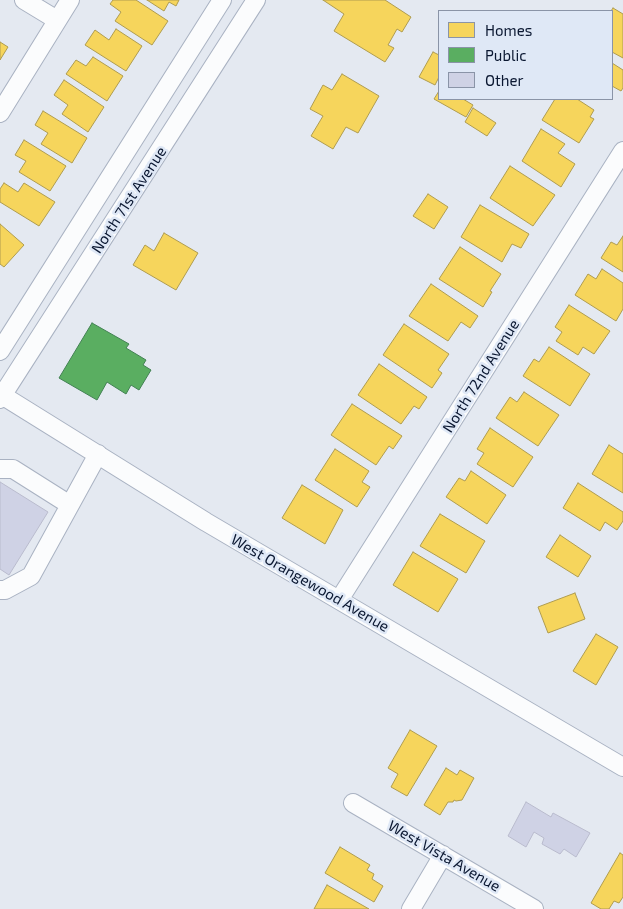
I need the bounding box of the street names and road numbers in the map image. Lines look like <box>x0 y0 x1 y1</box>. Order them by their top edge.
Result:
street label: North 71st Avenue <box>88 143 170 257</box>
street label: North 72nd Avenue <box>439 316 523 436</box>
street label: West Orangewood Avenue <box>228 530 392 636</box>
street label: West Vista Avenue <box>385 817 503 895</box>

